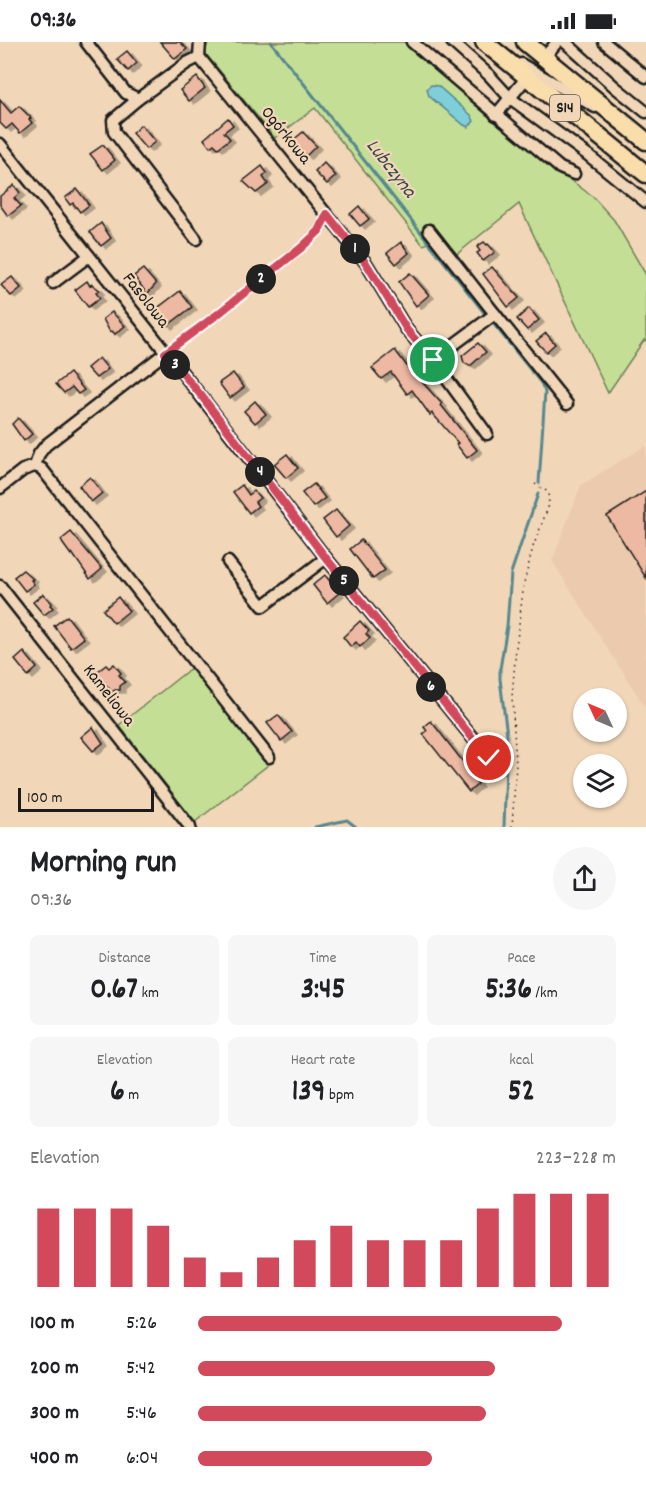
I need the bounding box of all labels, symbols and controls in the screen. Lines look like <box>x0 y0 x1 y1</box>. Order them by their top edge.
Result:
text: 09:36 <box>30 6 76 37</box>
road number: S14 <box>550 95 580 121</box>
street label: Ogórkowa <box>254 102 317 171</box>
water label: Lubczyna <box>358 134 423 206</box>
pin: 1 <box>340 234 370 264</box>
text: 1 <box>353 237 357 260</box>
pin: 2 <box>246 264 276 294</box>
text: 2 <box>258 267 265 290</box>
street label: Fasolowa <box>115 268 175 335</box>
pin <box>407 334 458 385</box>
icon: arrive <box>416 343 449 376</box>
pin: 3 <box>160 350 190 380</box>
text: 3 <box>171 353 179 376</box>
pin: 4 <box>245 457 275 487</box>
text: 4 <box>257 460 263 483</box>
pin: 5 <box>329 566 359 596</box>
text: 5 <box>340 569 348 592</box>
street label: Kameliowa <box>76 660 141 733</box>
pin: 6 <box>416 672 446 702</box>
text: 6 <box>427 675 435 698</box>
north arrow <box>573 688 627 742</box>
map controls <box>573 688 627 808</box>
pin <box>463 732 514 783</box>
icon: check <box>472 741 505 774</box>
button: layers <box>573 754 627 808</box>
scale bar <box>18 785 154 812</box>
text: 100 m <box>27 787 63 810</box>
text: Morning run <box>30 841 177 888</box>
button: share <box>553 847 616 910</box>
text: 09:36 <box>30 887 72 915</box>
text: Distance <box>99 947 151 970</box>
text: Time <box>309 947 337 970</box>
text: Pace <box>507 947 535 970</box>
text: 0.67 <box>90 970 138 1013</box>
text: 3:45 <box>301 970 345 1013</box>
text: 5:36 <box>485 970 532 1013</box>
text: km <box>138 982 159 1005</box>
text: /km <box>532 982 558 1005</box>
text: Elevation <box>97 1049 152 1072</box>
text: Heart rate <box>291 1049 355 1072</box>
text: kcal <box>509 1049 533 1072</box>
text: 6 <box>110 1072 125 1115</box>
text: 139 <box>292 1072 325 1115</box>
text: 52 <box>508 1072 535 1115</box>
text: m <box>125 1084 139 1107</box>
text: bpm <box>325 1084 354 1107</box>
text: Elevation <box>30 1145 100 1173</box>
text: 223–228 m <box>536 1145 616 1173</box>
text: 100 m <box>30 1310 75 1338</box>
text: 5:26 <box>126 1310 157 1338</box>
text: 200 m <box>30 1355 79 1383</box>
text: 5:42 <box>126 1355 156 1383</box>
text: 300 m <box>30 1400 79 1428</box>
text: 5:46 <box>126 1400 157 1428</box>
text: 400 m <box>30 1445 78 1473</box>
text: 6:04 <box>126 1445 158 1473</box>

